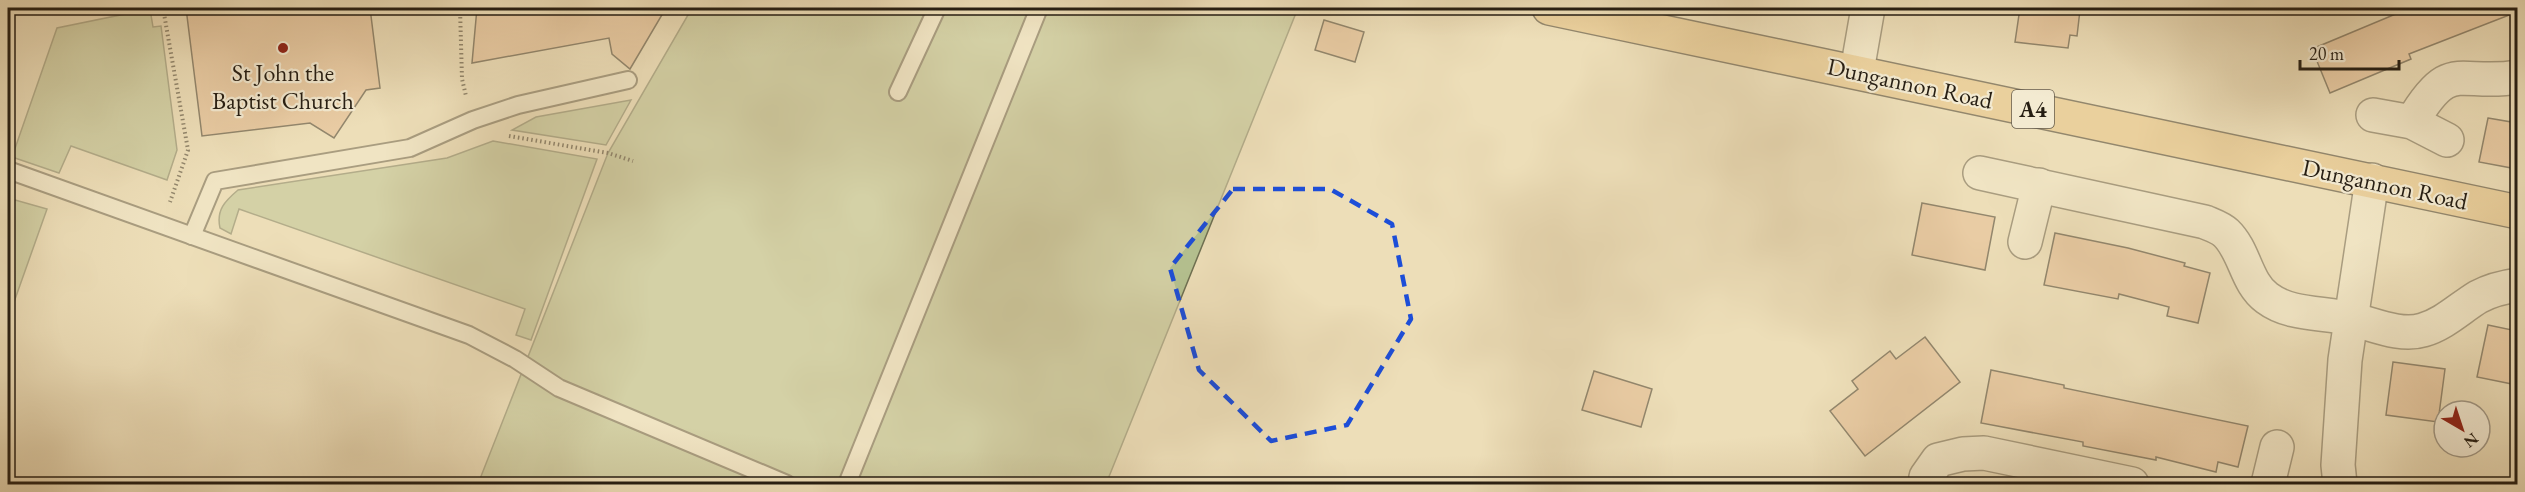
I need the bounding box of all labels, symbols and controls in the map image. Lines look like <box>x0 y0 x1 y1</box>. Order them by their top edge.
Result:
scale bar <box>2300 33 2399 71</box>
marker: St John the Baptist Church <box>276 41 290 55</box>
text: 20 m <box>2309 42 2344 65</box>
street label: Dungannon Road <box>1824 50 1996 116</box>
place label: St John the Baptist Church <box>212 57 354 116</box>
road number: A4 <box>2012 90 2054 128</box>
street label: Dungannon Road <box>2299 151 2471 217</box>
north arrow <box>2432 399 2492 459</box>
text: N <box>2459 428 2483 453</box>

